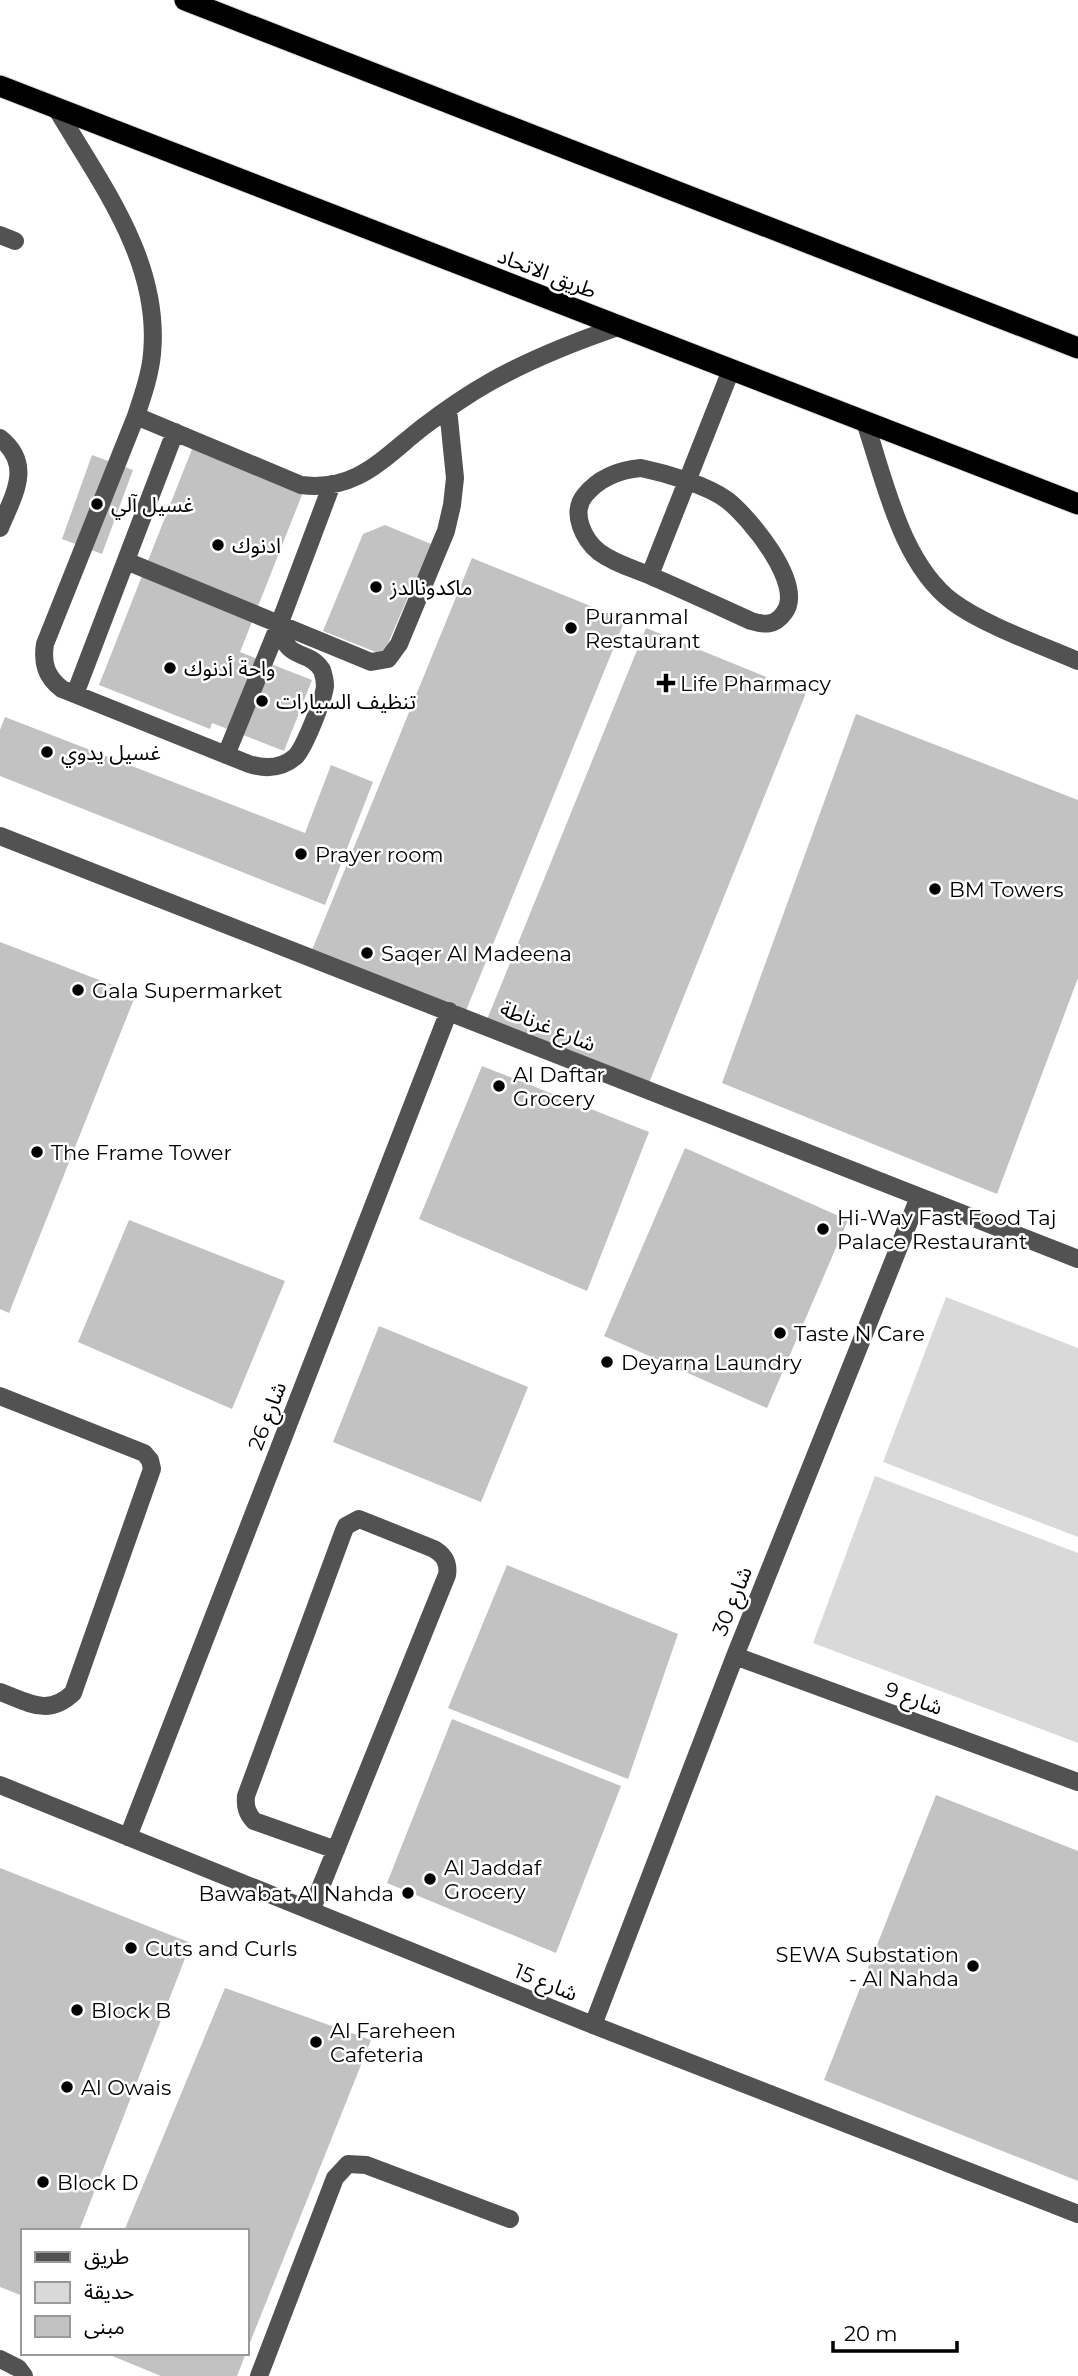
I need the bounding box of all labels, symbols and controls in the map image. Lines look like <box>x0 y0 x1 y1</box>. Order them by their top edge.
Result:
street label: طريق الاتحاد <box>494 243 600 304</box>
place label: غسيل آلي <box>111 492 194 520</box>
marker: غسيل آلي <box>89 496 105 512</box>
place label: ادنوك <box>232 533 281 558</box>
marker: ادنوك <box>210 537 226 553</box>
place label: ماكدونالدز <box>389 575 472 600</box>
marker: ماكدونالدز <box>368 579 384 595</box>
place label: Puranmal Restaurant <box>585 604 700 653</box>
marker: Puranmal Restaurant <box>563 620 579 636</box>
place label: واحة أدنوك <box>184 656 276 681</box>
marker: واحة أدنوك <box>162 660 178 676</box>
place label: Life Pharmacy <box>680 671 831 696</box>
marker: Life Pharmacy <box>658 675 674 691</box>
place label: تنظيف السيارات <box>276 689 416 714</box>
marker: تنظيف السيارات <box>254 693 270 709</box>
place label: غسيل يدوي <box>61 740 161 768</box>
marker: غسيل يدوي <box>39 744 55 760</box>
place label: Prayer room <box>315 842 444 867</box>
marker: Prayer room <box>293 846 309 862</box>
place label: BM Towers <box>949 877 1064 902</box>
marker: BM Towers <box>927 881 943 897</box>
place label: Saqer Al Madeena <box>381 941 572 966</box>
marker: Saqer Al Madeena <box>359 945 375 961</box>
place label: Gala Supermarket <box>92 978 283 1003</box>
marker: Gala Supermarket <box>70 982 86 998</box>
street label: شارع غرناطة <box>495 996 599 1059</box>
place label: Al Daftar Grocery <box>513 1062 605 1111</box>
marker: Al Daftar Grocery <box>491 1078 507 1094</box>
place label: The Frame Tower <box>51 1140 232 1165</box>
marker: The Frame Tower <box>29 1144 45 1160</box>
place label: Hi-Way Fast Food Taj Palace Restaurant <box>837 1205 1056 1254</box>
marker: Hi-Way Fast Food Taj Palace Restaurant <box>815 1221 831 1237</box>
place label: Taste N Care <box>794 1321 925 1346</box>
marker: Taste N Care <box>772 1325 788 1341</box>
place label: Deyarna Laundry <box>621 1350 802 1375</box>
marker: Deyarna Laundry <box>599 1354 615 1370</box>
street label: شارع 26 <box>243 1378 294 1455</box>
street label: شارع 30 <box>707 1563 760 1640</box>
street label: شارع 9 <box>881 1676 946 1723</box>
place label: Al Jaddaf Grocery <box>444 1855 542 1904</box>
marker: Al Jaddaf Grocery <box>422 1871 438 1887</box>
place label: Bawabat Al Nahda <box>198 1881 394 1906</box>
marker: Bawabat Al Nahda <box>400 1885 416 1901</box>
place label: Cuts and Curls <box>145 1936 297 1961</box>
marker: Cuts and Curls <box>123 1940 139 1956</box>
place label: SEWA Substation - Al Nahda <box>776 1942 959 1991</box>
street label: شارع 15 <box>510 1958 581 2009</box>
marker: SEWA Substation - Al Nahda <box>965 1958 981 1974</box>
place label: Block B <box>91 1998 171 2023</box>
marker: Block B <box>69 2002 85 2018</box>
place label: Al Fareheen Cafeteria <box>330 2018 456 2067</box>
marker: Al Fareheen Cafeteria <box>308 2034 324 2050</box>
place label: Al Owais <box>81 2075 171 2100</box>
marker: Al Owais <box>59 2079 75 2095</box>
place label: Block D <box>57 2170 139 2195</box>
marker: Block D <box>35 2174 51 2190</box>
legend <box>21 2229 248 2355</box>
text: طريق <box>84 2244 129 2270</box>
text: حديقة <box>84 2279 134 2304</box>
scale bar <box>833 2310 957 2354</box>
text: مبنى <box>84 2314 125 2339</box>
text: 20 m <box>844 2321 898 2346</box>

